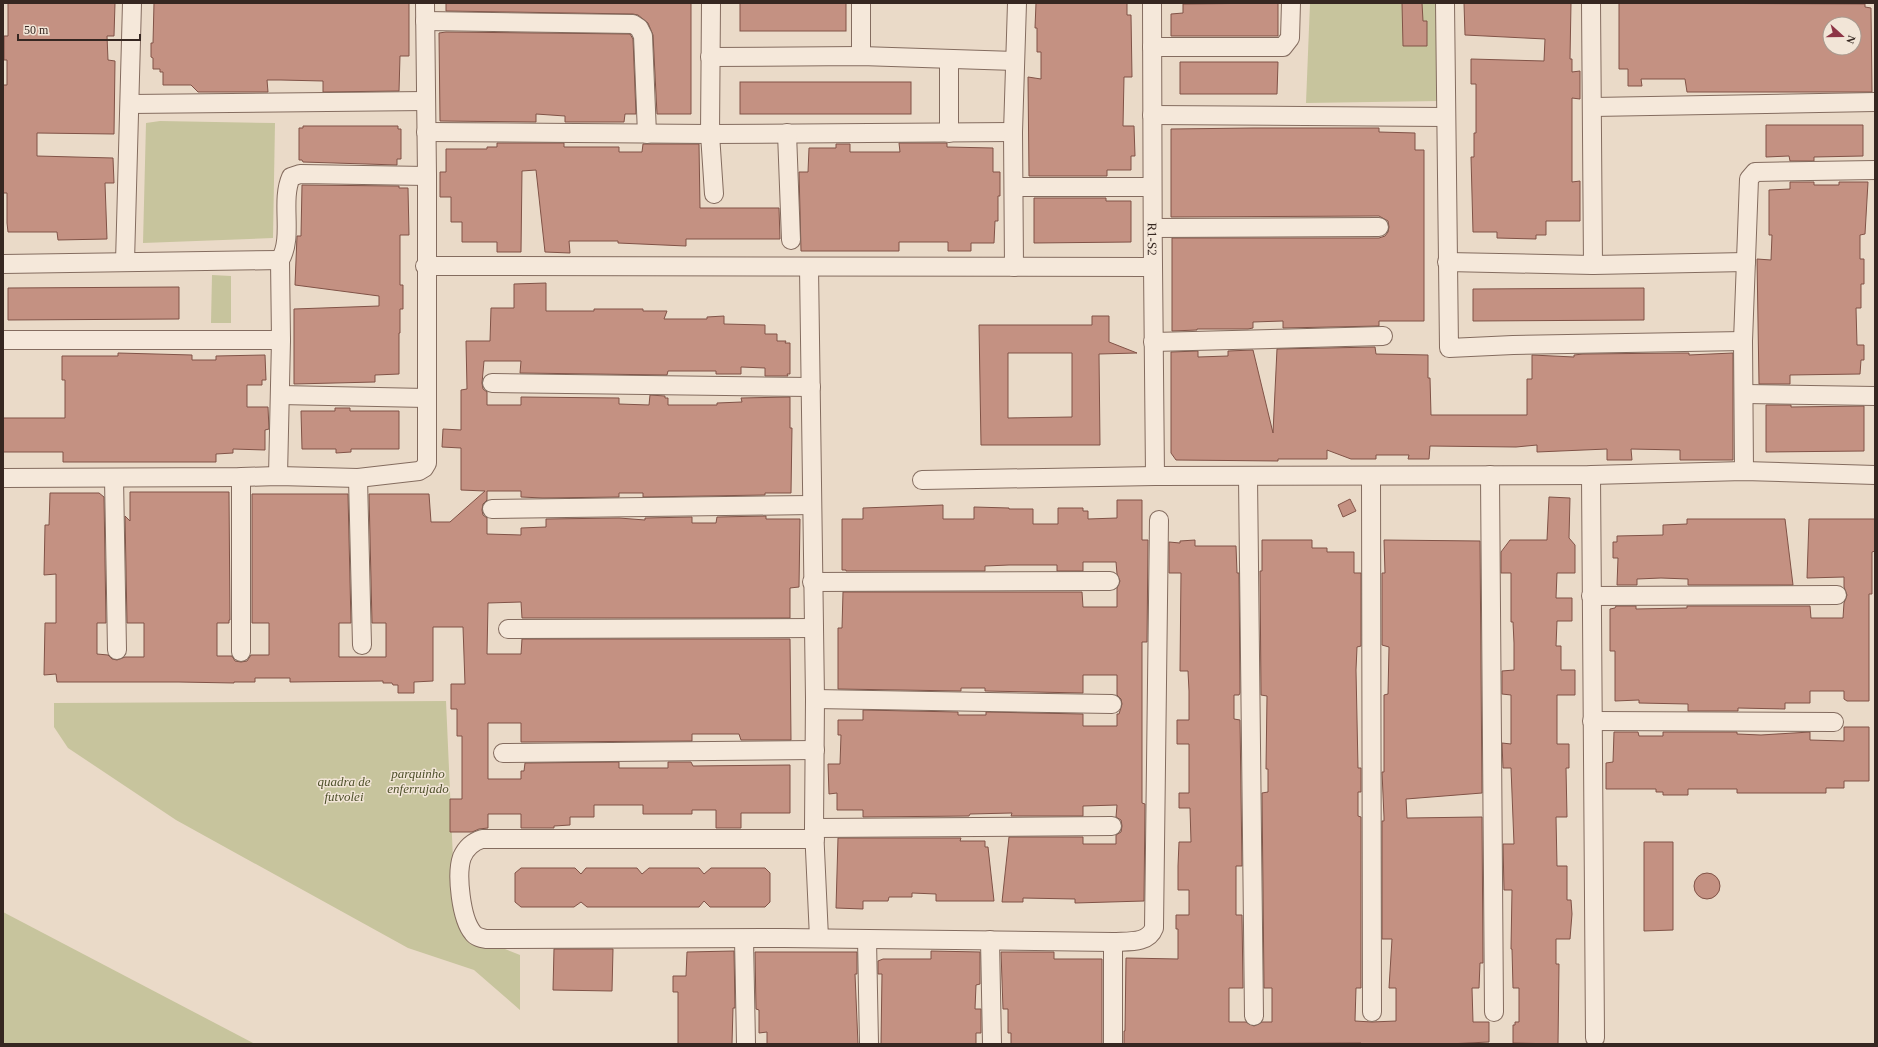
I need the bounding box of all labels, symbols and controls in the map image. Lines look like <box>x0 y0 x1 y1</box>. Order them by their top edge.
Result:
scale bar <box>18 16 140 42</box>
north arrow <box>1822 16 1862 56</box>
text: 50 m <box>24 23 49 37</box>
text: N <box>1844 34 1858 45</box>
street label: R1-S2 <box>1145 222 1160 256</box>
park label: parquinho enferrujado <box>387 766 449 796</box>
park label: quadra de futvolei <box>317 774 371 804</box>

